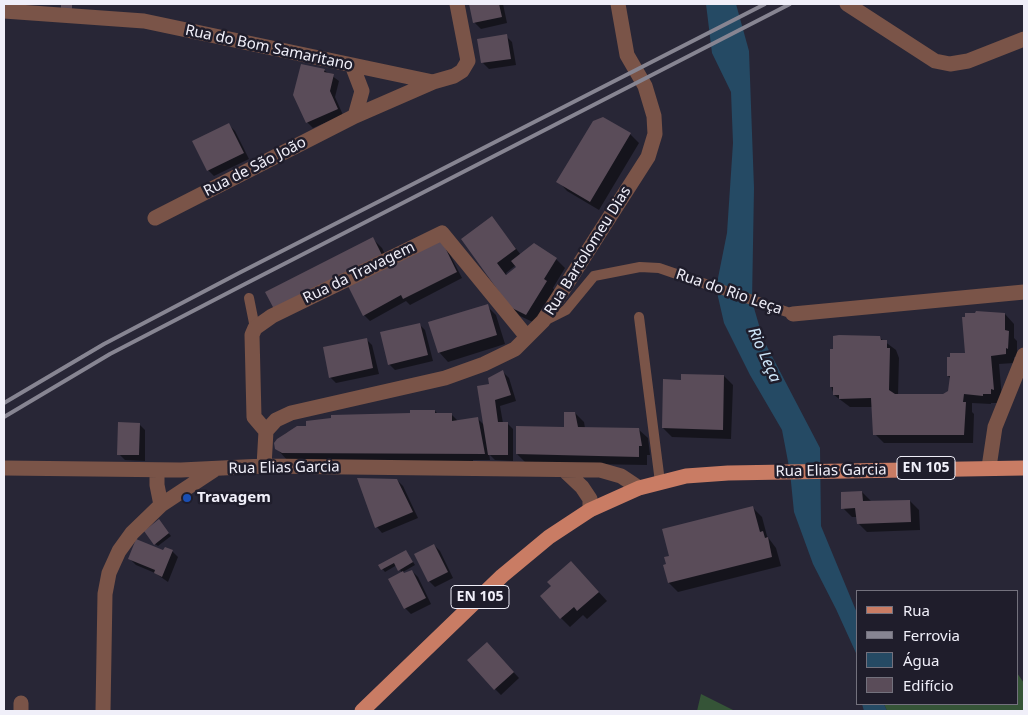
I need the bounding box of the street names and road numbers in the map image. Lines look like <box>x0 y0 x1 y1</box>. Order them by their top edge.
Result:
street label: Rua do Bom Samaritano <box>183 21 355 75</box>
street label: Rua de São João <box>201 133 309 201</box>
street label: Rua Bartolomeu Dias <box>541 183 635 319</box>
street label: Rua da Travagem <box>300 238 418 308</box>
street label: Rua do Rio Leça <box>673 265 785 319</box>
road number: EN 105 <box>897 456 955 479</box>
street label: Rua Elias Garcia <box>228 458 340 478</box>
street label: Rua Elias Garcia <box>775 461 887 481</box>
road number: EN 105 <box>451 586 509 608</box>

